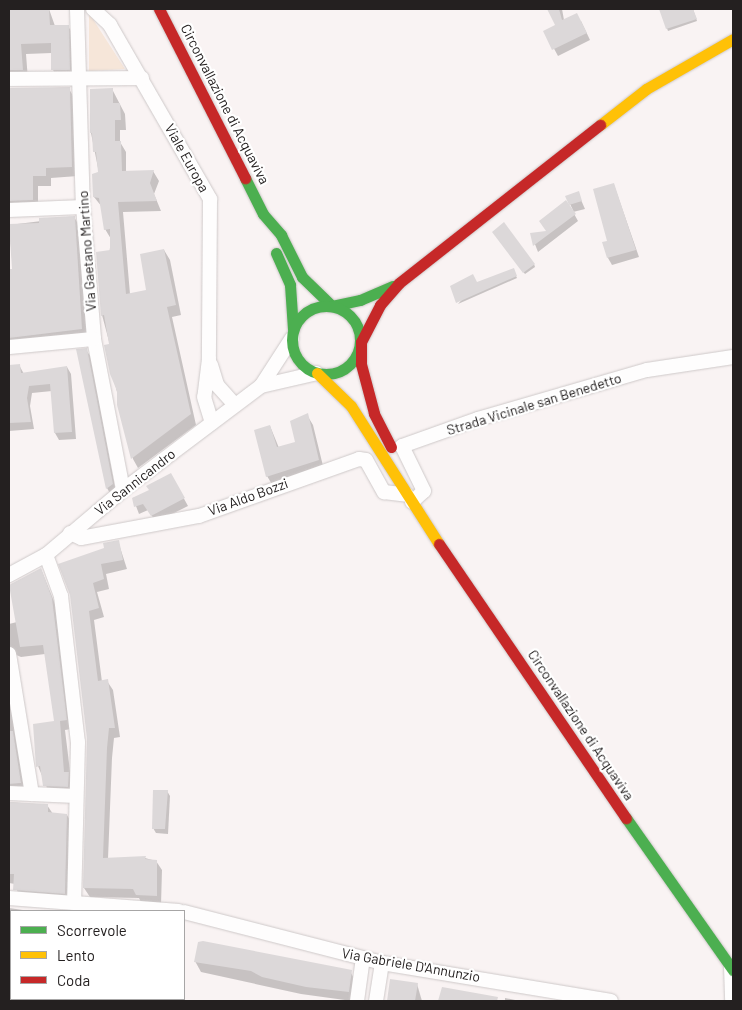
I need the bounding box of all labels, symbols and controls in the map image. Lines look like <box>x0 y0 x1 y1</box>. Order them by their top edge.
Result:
street label: Circonvallazione di Acquaviva <box>177 21 273 187</box>
street label: Viale Europa <box>161 121 213 195</box>
street label: Via Gaetano Martino <box>74 190 100 312</box>
street label: Strada Vicinale san Benedetto <box>445 369 623 439</box>
street label: Via Sannicandro <box>91 445 179 519</box>
street label: Via Aldo Bozzi <box>206 475 290 519</box>
street label: Circonvallazione di Acquaviva <box>524 647 638 803</box>
legend <box>10 910 185 1000</box>
text: Scorrevole <box>57 921 127 939</box>
street label: Via Gabriele D'Annunzio <box>340 945 482 985</box>
text: Lento <box>57 946 95 964</box>
text: Coda <box>57 971 90 989</box>

